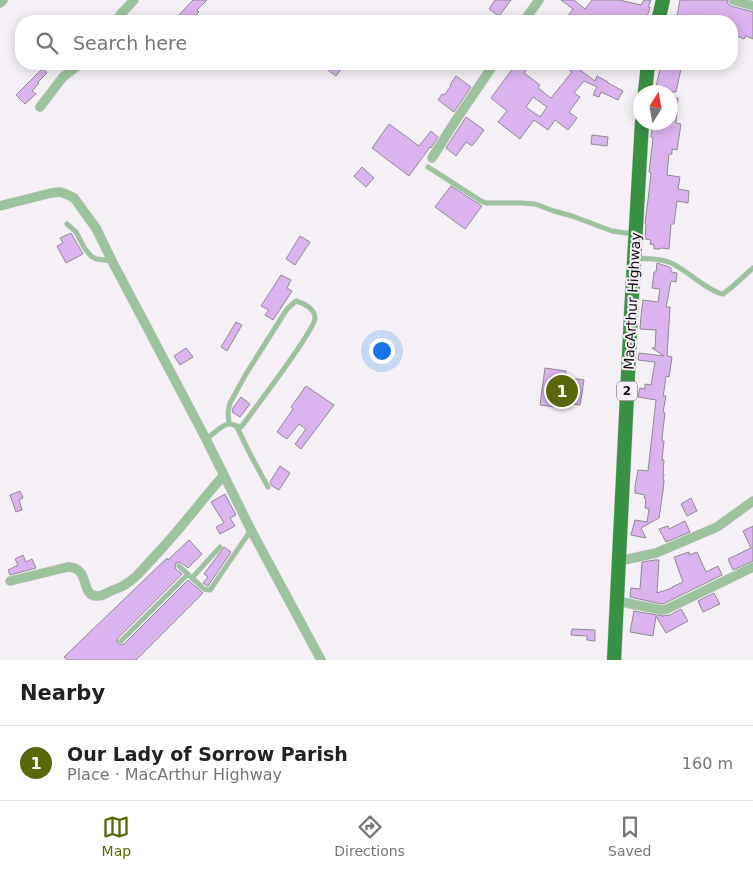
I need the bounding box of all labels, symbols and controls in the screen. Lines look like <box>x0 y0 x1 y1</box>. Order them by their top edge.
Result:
search box <box>15 15 738 70</box>
icon: search <box>33 29 61 57</box>
text: Search here <box>73 32 187 54</box>
north arrow <box>633 85 678 130</box>
street label: MacArthur Highway <box>620 232 644 370</box>
your location <box>369 338 395 364</box>
pin: 1 <box>546 372 578 410</box>
road number: 2 <box>617 382 637 401</box>
text: Nearby <box>20 681 105 705</box>
text: Our Lady of Sorrow Parish <box>67 743 348 765</box>
text: 1 <box>30 754 42 773</box>
text: 160 m <box>682 754 733 773</box>
text: Place · MacArthur Highway <box>67 765 282 784</box>
tab: Map <box>102 813 131 859</box>
tab: Directions <box>334 813 405 859</box>
tab: Saved <box>608 813 651 859</box>

